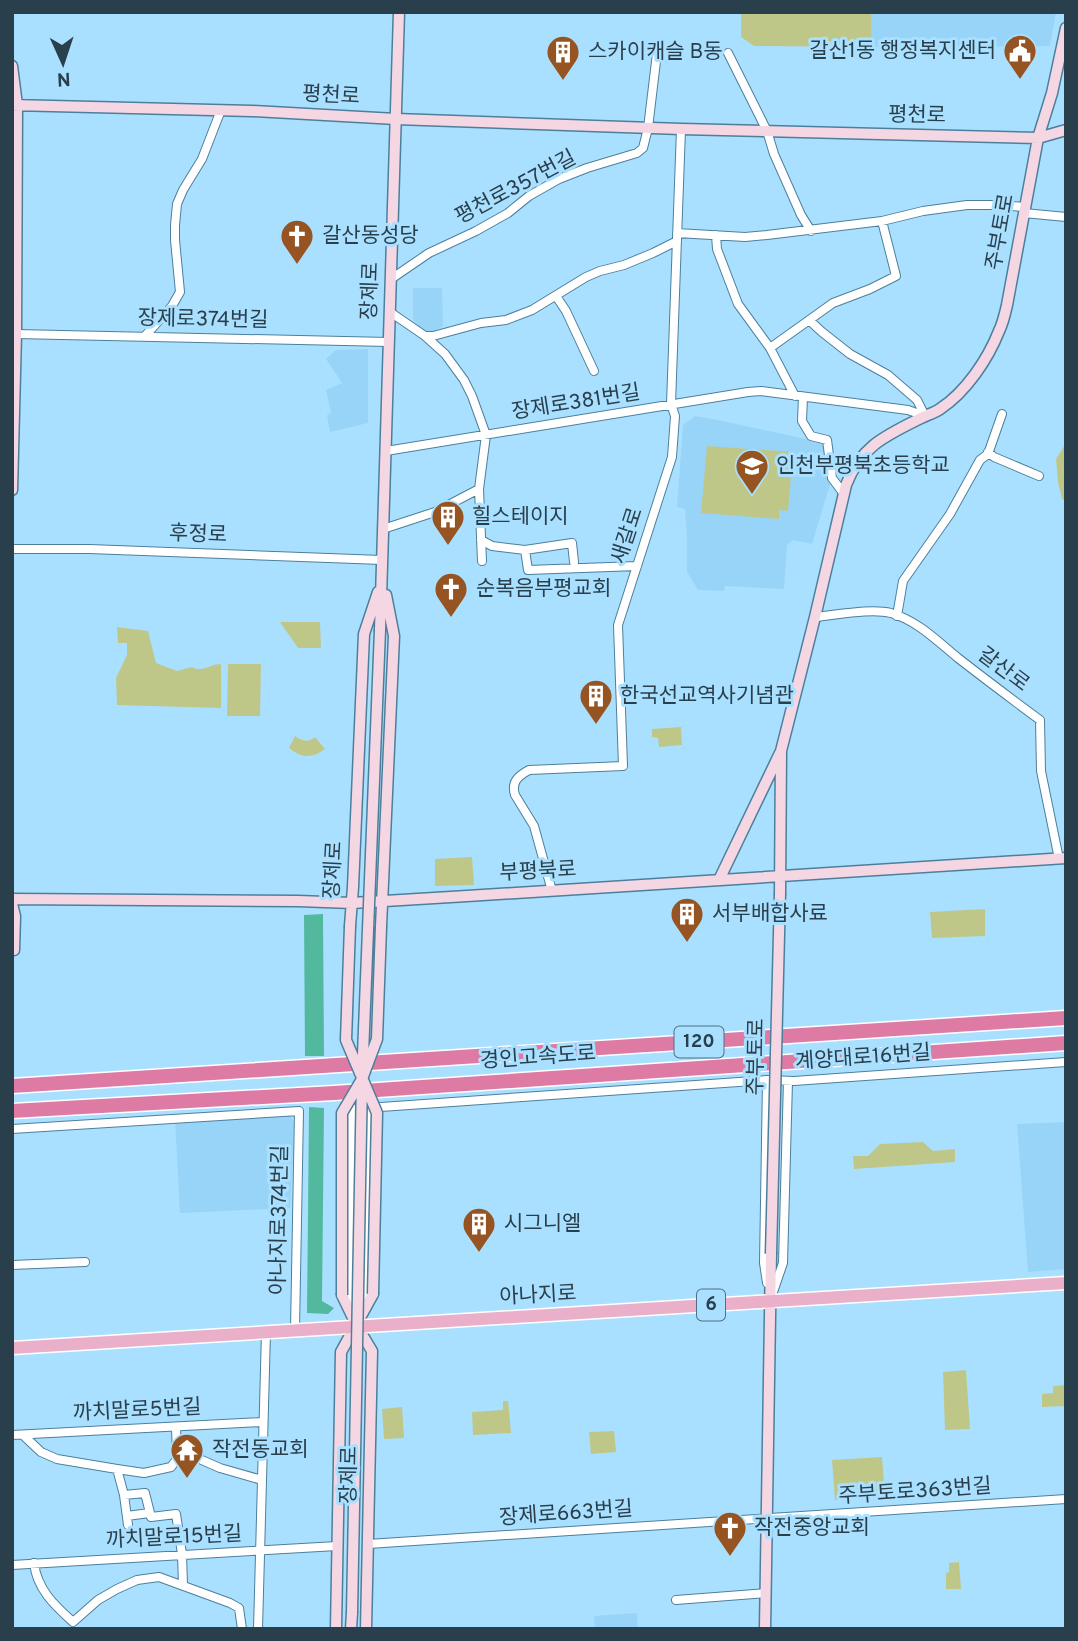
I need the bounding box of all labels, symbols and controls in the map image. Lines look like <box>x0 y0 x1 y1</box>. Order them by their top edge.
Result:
north arrow <box>28 28 98 98</box>
public building icon: 갈산1동 행정복지센터 <box>1001 32 1039 81</box>
building icon: 스카이캐슬 B동 <box>544 33 582 82</box>
place label: 갈산1동 행정복지센터 <box>809 38 996 65</box>
place label: 스카이캐슬 B동 <box>588 39 723 66</box>
text: N <box>56 66 71 90</box>
street label: 평천로 <box>301 81 361 111</box>
street label: 평천로 <box>888 102 946 130</box>
street label: 평천로357번길 <box>451 145 581 231</box>
street label: 주부토로 <box>981 192 1021 272</box>
church icon: 갈산동성당 <box>278 217 316 266</box>
place label: 갈산동성당 <box>322 223 419 250</box>
street label: 장제로 <box>356 262 386 320</box>
street label: 장제로374번길 <box>137 305 269 335</box>
street label: 장제로381번길 <box>510 380 642 426</box>
school or university icon: 인천부평북초등학교 <box>733 447 771 496</box>
place label: 인천부평북초등학교 <box>776 453 950 480</box>
building icon: 힐스테이지 <box>429 498 467 547</box>
place label: 힐스테이지 <box>472 504 569 531</box>
street label: 새갈로 <box>606 504 650 568</box>
street label: 후정로 <box>169 520 227 550</box>
church icon: 순복음부평교회 <box>432 570 470 619</box>
place label: 순복음부평교회 <box>476 576 611 603</box>
street label: 갈산로 <box>972 642 1034 698</box>
building icon: 한국선교역사기념관 <box>577 677 615 726</box>
place label: 한국선교역사기념관 <box>620 683 794 710</box>
street label: 장제로 <box>319 840 349 900</box>
street label: 부평북로 <box>499 856 577 888</box>
building icon: 서부배합사료 <box>668 895 706 944</box>
place label: 서부배합사료 <box>712 901 828 928</box>
street label: 주부토로 <box>743 1018 771 1096</box>
road number: 120 <box>674 1026 724 1058</box>
street label: 경인고속도로 <box>479 1040 597 1076</box>
street label: 계양대로16번길 <box>794 1040 932 1076</box>
street label: 아나지로374번길 <box>265 1145 295 1295</box>
building icon: 시그니엘 <box>460 1205 498 1254</box>
place label: 시그니엘 <box>504 1211 581 1238</box>
street label: 아나지로 <box>499 1280 577 1312</box>
road number: 6 <box>697 1289 725 1320</box>
street label: 까치말로5번길 <box>72 1394 202 1428</box>
temple icon: 작전동교회 <box>168 1431 206 1480</box>
place label: 작전동교회 <box>212 1437 309 1464</box>
street label: 장제로 <box>336 1446 364 1504</box>
street label: 주부토로363번길 <box>837 1473 993 1511</box>
street label: 장제로663번길 <box>498 1496 634 1532</box>
church icon: 작전중앙교회 <box>711 1509 749 1558</box>
place label: 작전중앙교회 <box>754 1515 870 1542</box>
street label: 까치말로15번길 <box>105 1521 243 1555</box>

